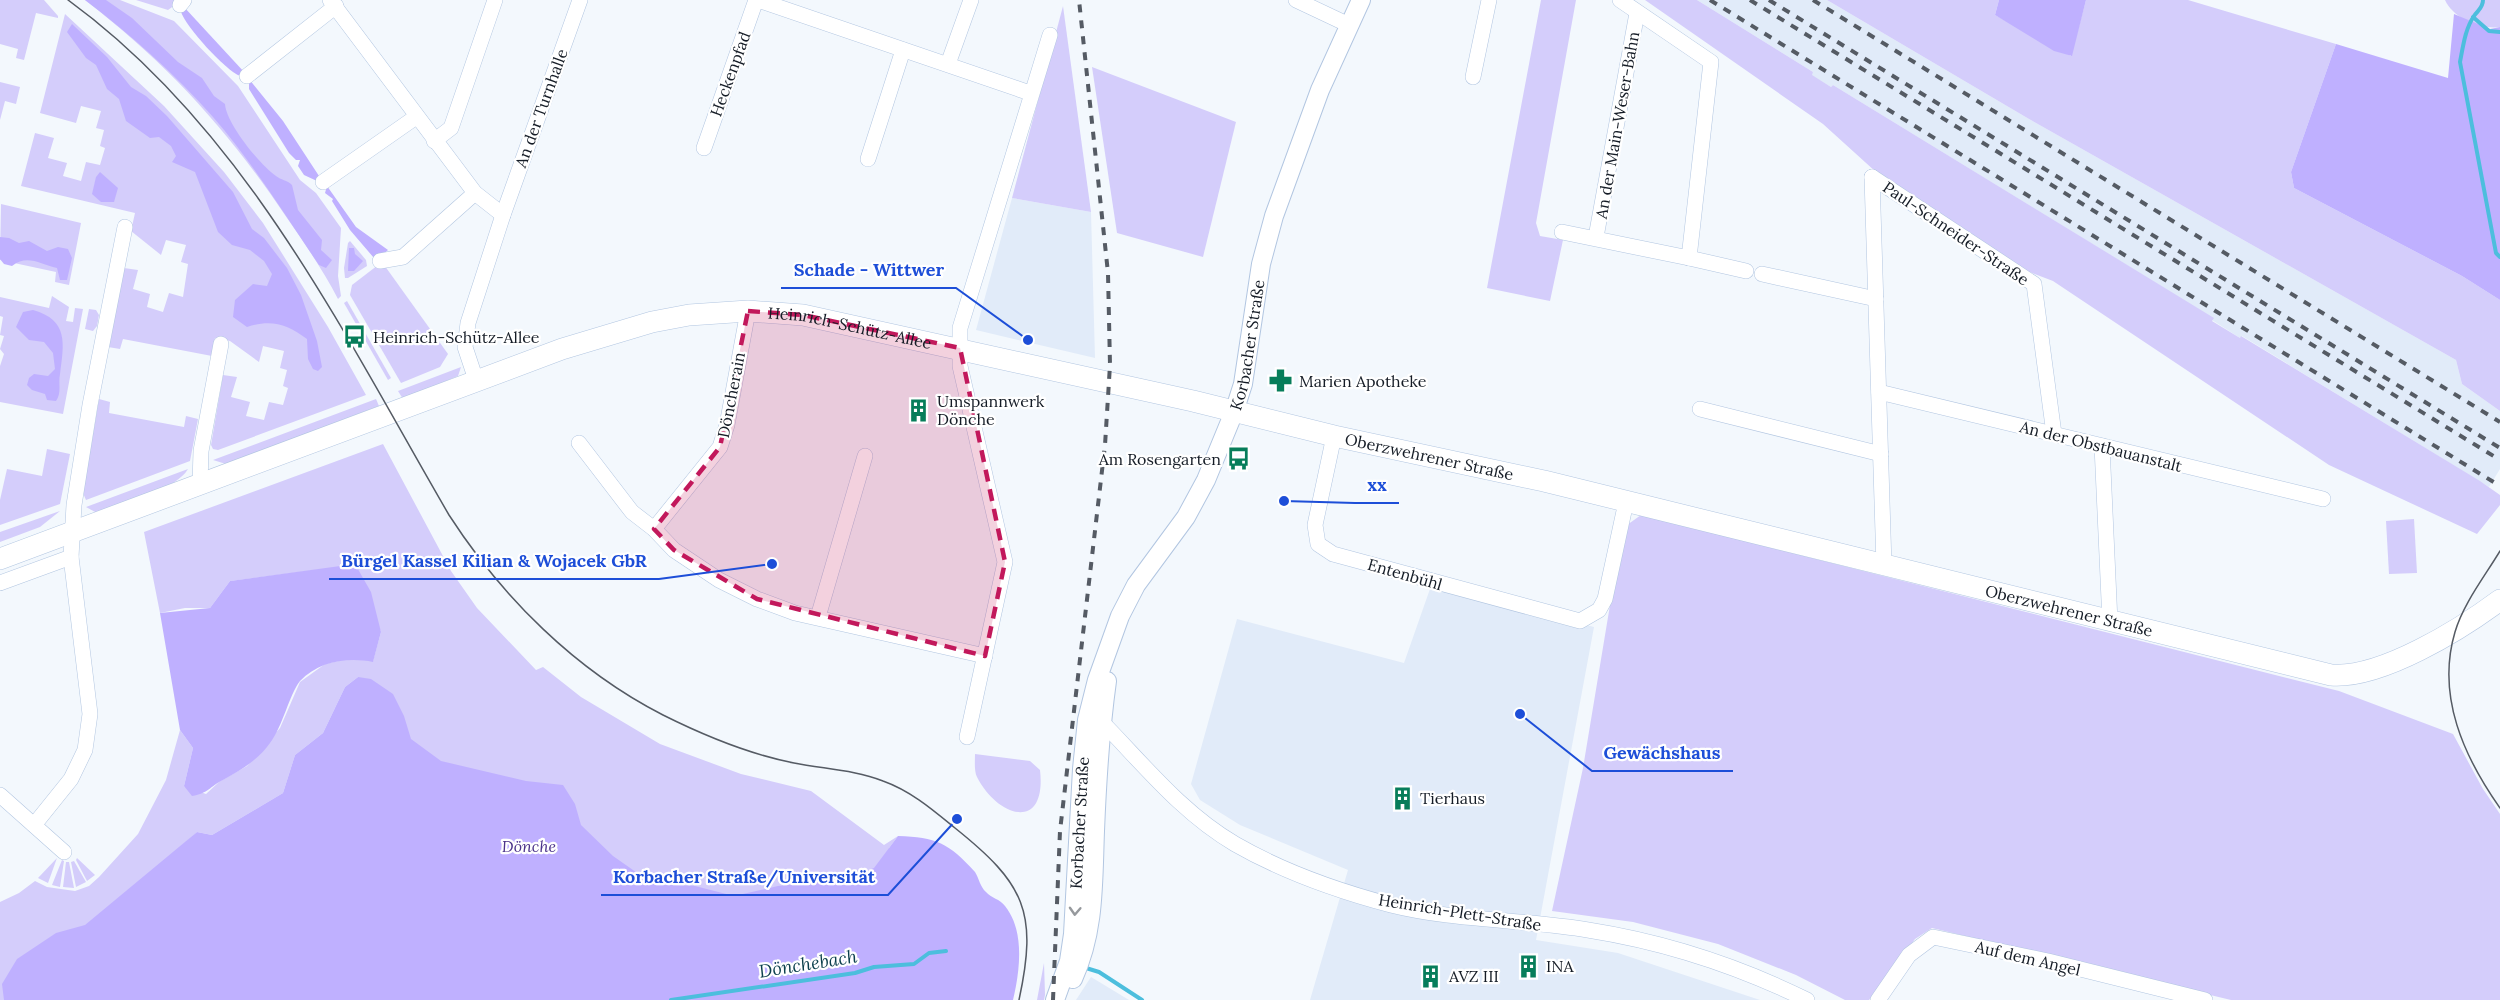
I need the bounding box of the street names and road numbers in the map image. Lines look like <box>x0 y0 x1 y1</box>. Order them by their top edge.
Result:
street label: Heckenpfad <box>705 28 755 119</box>
street label: An der Main-Weser-Bahn <box>1591 30 1643 221</box>
street label: An der Turnhalle <box>510 46 572 171</box>
street label: Paul-Schneider-Straße <box>1879 177 2033 290</box>
street label: Korbacher Straße <box>1225 278 1269 413</box>
street label: Heinrich-Schütz-Allee <box>767 302 934 353</box>
street label: Döncherain <box>713 350 749 440</box>
street label: An der Obstbauanstalt <box>2017 416 2185 476</box>
street label: Oberzwehrener Straße <box>1343 429 1516 484</box>
street label: Entenbühl <box>1365 554 1445 594</box>
street label: Oberzwehrener Straße <box>1983 580 2155 641</box>
street label: Korbacher Straße <box>1065 756 1093 890</box>
street label: Heinrich-Plett-Straße <box>1377 889 1543 935</box>
street label: Auf dem Angel <box>1972 936 2083 980</box>

